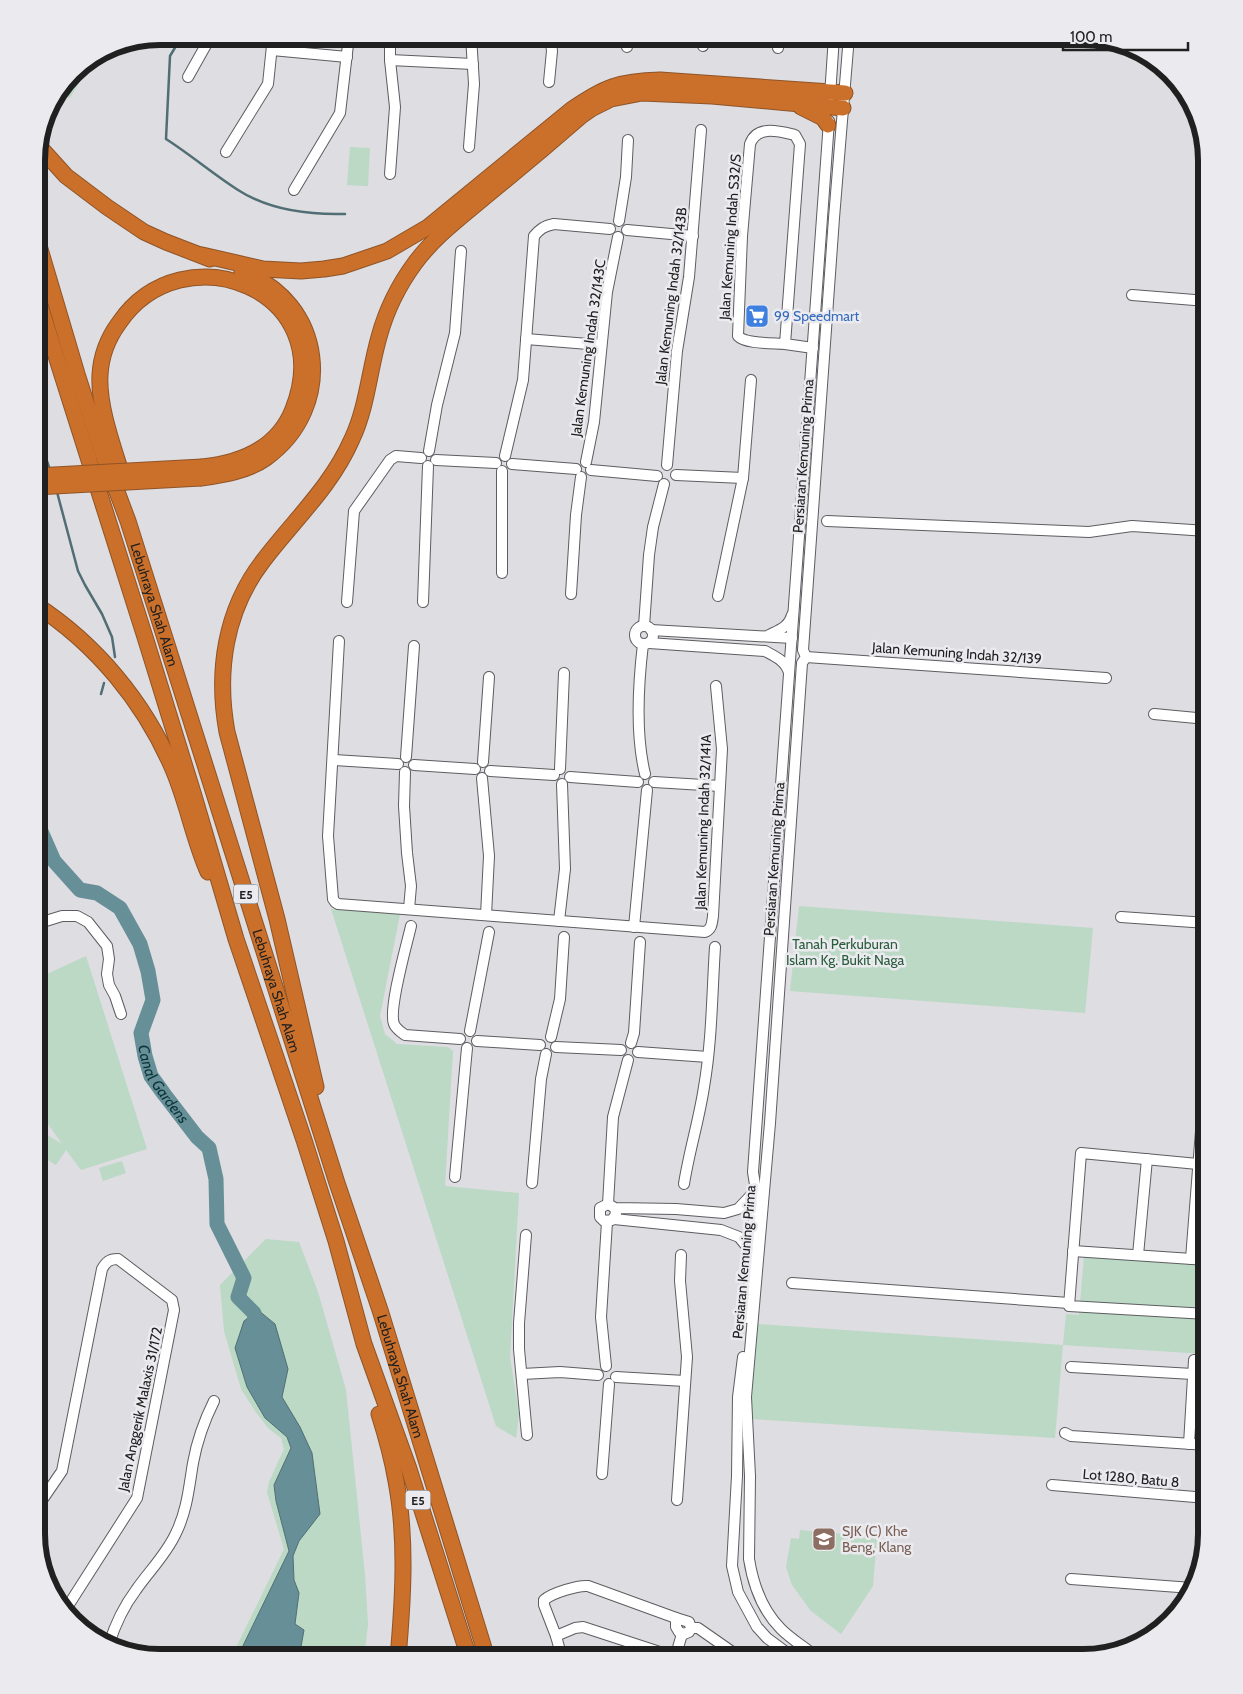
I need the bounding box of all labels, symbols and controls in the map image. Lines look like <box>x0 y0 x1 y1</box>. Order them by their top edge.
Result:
scale bar <box>1063 20 1188 52</box>
text: 100 m <box>1070 28 1112 46</box>
street label: Jalan Kemuning Indah S32/S <box>715 153 745 322</box>
street label: Jalan Kemuning Indah 32/143B <box>651 206 691 387</box>
street label: Jalan Kemuning Indah 32/143C <box>566 258 609 439</box>
supermarket icon: 99 Speedmart <box>744 303 770 329</box>
place label: 99 Speedmart <box>774 307 859 325</box>
street label: Persiaran Kemuning Prima <box>789 378 817 534</box>
street label: Lebuhraya Shah Alam <box>126 541 182 668</box>
street label: Jalan Kemuning Indah 32/139 <box>871 638 1043 668</box>
street label: Jalan Kemuning Indah 32/141A <box>691 733 715 911</box>
street label: Persiaran Kemuning Prima <box>760 781 788 937</box>
road number: E5 <box>234 884 258 904</box>
street label: Lebuhraya Shah Alam <box>248 927 304 1055</box>
park label: Tanah Perkuburan Islam Kg. Bukit Naga <box>786 935 904 969</box>
water label: Canal Gardens <box>134 1043 192 1127</box>
street label: Persiaran Kemuning Prima <box>728 1184 760 1340</box>
street label: Lebuhraya Shah Alam <box>373 1312 428 1440</box>
street label: Jalan Anggerik Malaxis 31/172 <box>114 1325 166 1494</box>
street label: Lot 1280, Batu 8 <box>1082 1465 1180 1491</box>
road number: E5 <box>406 1490 430 1510</box>
place label: SJK (C) Khe Beng, Klang <box>842 1522 912 1556</box>
school or university icon: SJK (C) Khe Beng, Klang <box>811 1526 837 1552</box>

